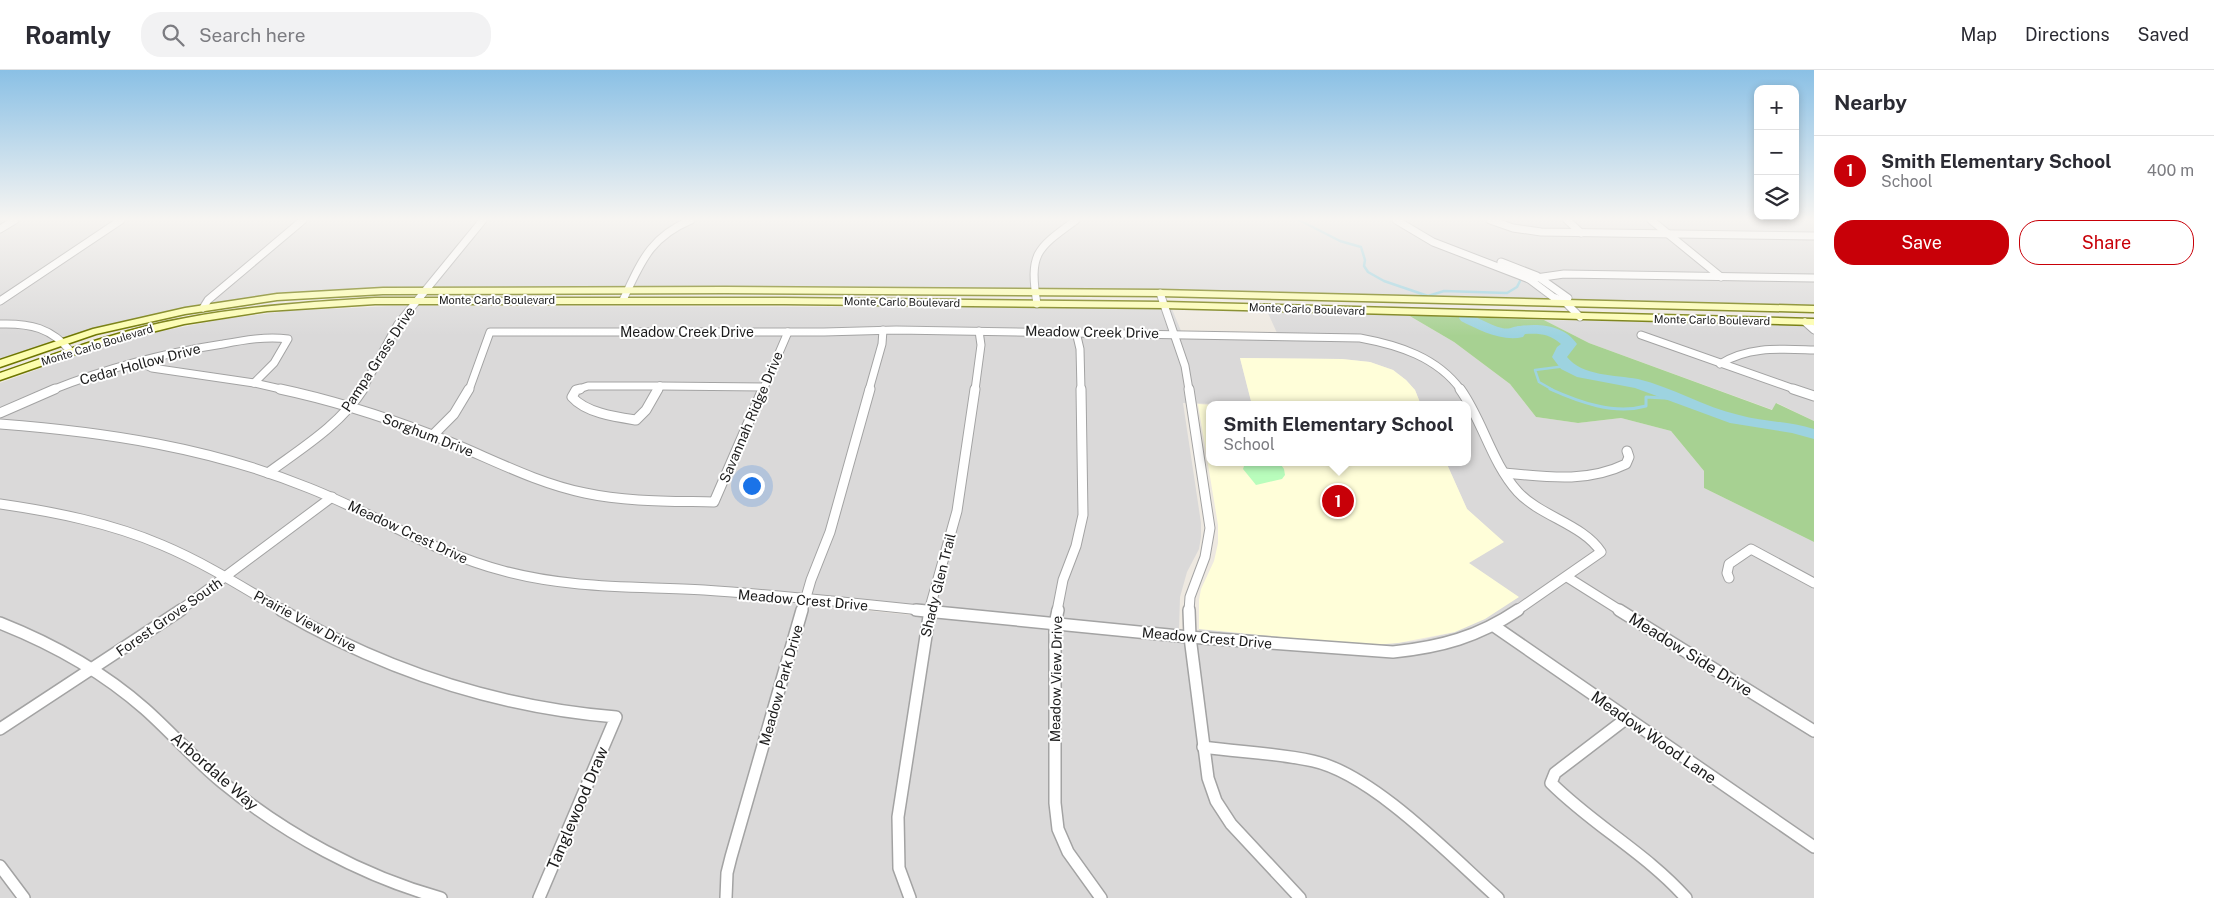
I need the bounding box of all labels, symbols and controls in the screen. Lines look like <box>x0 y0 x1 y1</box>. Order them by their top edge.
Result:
search box <box>141 12 491 57</box>
text: Roamly <box>25 21 111 49</box>
icon: search <box>159 21 187 49</box>
text: Search here <box>199 24 306 46</box>
text: Map <box>1960 24 1997 45</box>
text: Directions <box>2025 24 2110 45</box>
text: Saved <box>2138 24 2189 45</box>
map controls <box>1754 85 1799 220</box>
button: + <box>1754 85 1799 130</box>
text: Nearby <box>1834 90 1907 115</box>
button: − <box>1754 130 1799 175</box>
text: Smith Elementary School <box>1881 150 2111 172</box>
text: 1 <box>1847 161 1853 180</box>
text: 400 m <box>2147 161 2194 180</box>
text: School <box>1881 172 1932 191</box>
button: layers <box>1754 175 1799 220</box>
button: Save <box>1834 220 2009 265</box>
button: Share <box>2019 220 2194 265</box>
street label: Monte Carlo Boulevard <box>439 294 555 306</box>
street label: Monte Carlo Boulevard <box>844 295 960 309</box>
street label: Monte Carlo Boulevard <box>1249 301 1365 317</box>
street label: Pampa Grass Drive <box>338 303 418 415</box>
street label: Monte Carlo Boulevard <box>1654 313 1770 327</box>
street label: Monte Carlo Boulevard <box>40 322 154 368</box>
street label: Meadow Creek Drive <box>1025 323 1159 341</box>
street label: Meadow Creek Drive <box>620 324 754 340</box>
street label: Cedar Hollow Drive <box>78 340 202 388</box>
street label: Savannah Ridge Drive <box>716 349 786 485</box>
popup <box>1206 401 1471 466</box>
street label: Sorghum Drive <box>380 410 476 460</box>
text: Smith Elementary School <box>1223 413 1454 435</box>
text: School <box>1223 435 1275 454</box>
your location <box>739 473 765 499</box>
pin: 1 <box>1322 482 1354 520</box>
street label: Meadow Crest Drive <box>345 497 471 567</box>
street label: Shady Glen Trail <box>917 531 959 639</box>
street label: Forest Grove South <box>113 574 225 660</box>
street label: Meadow Crest Drive <box>737 586 869 614</box>
street label: Prairie View Drive <box>251 587 359 655</box>
street label: Meadow Side Drive <box>1625 609 1756 700</box>
street label: Meadow View Drive <box>1047 616 1065 742</box>
street label: Meadow Park Drive <box>756 623 806 747</box>
street label: Meadow Crest Drive <box>1141 624 1273 652</box>
street label: Meadow Wood Lane <box>1587 687 1720 788</box>
street label: Arbordale Way <box>167 728 262 815</box>
street label: Tanglewood Draw <box>543 743 612 873</box>

